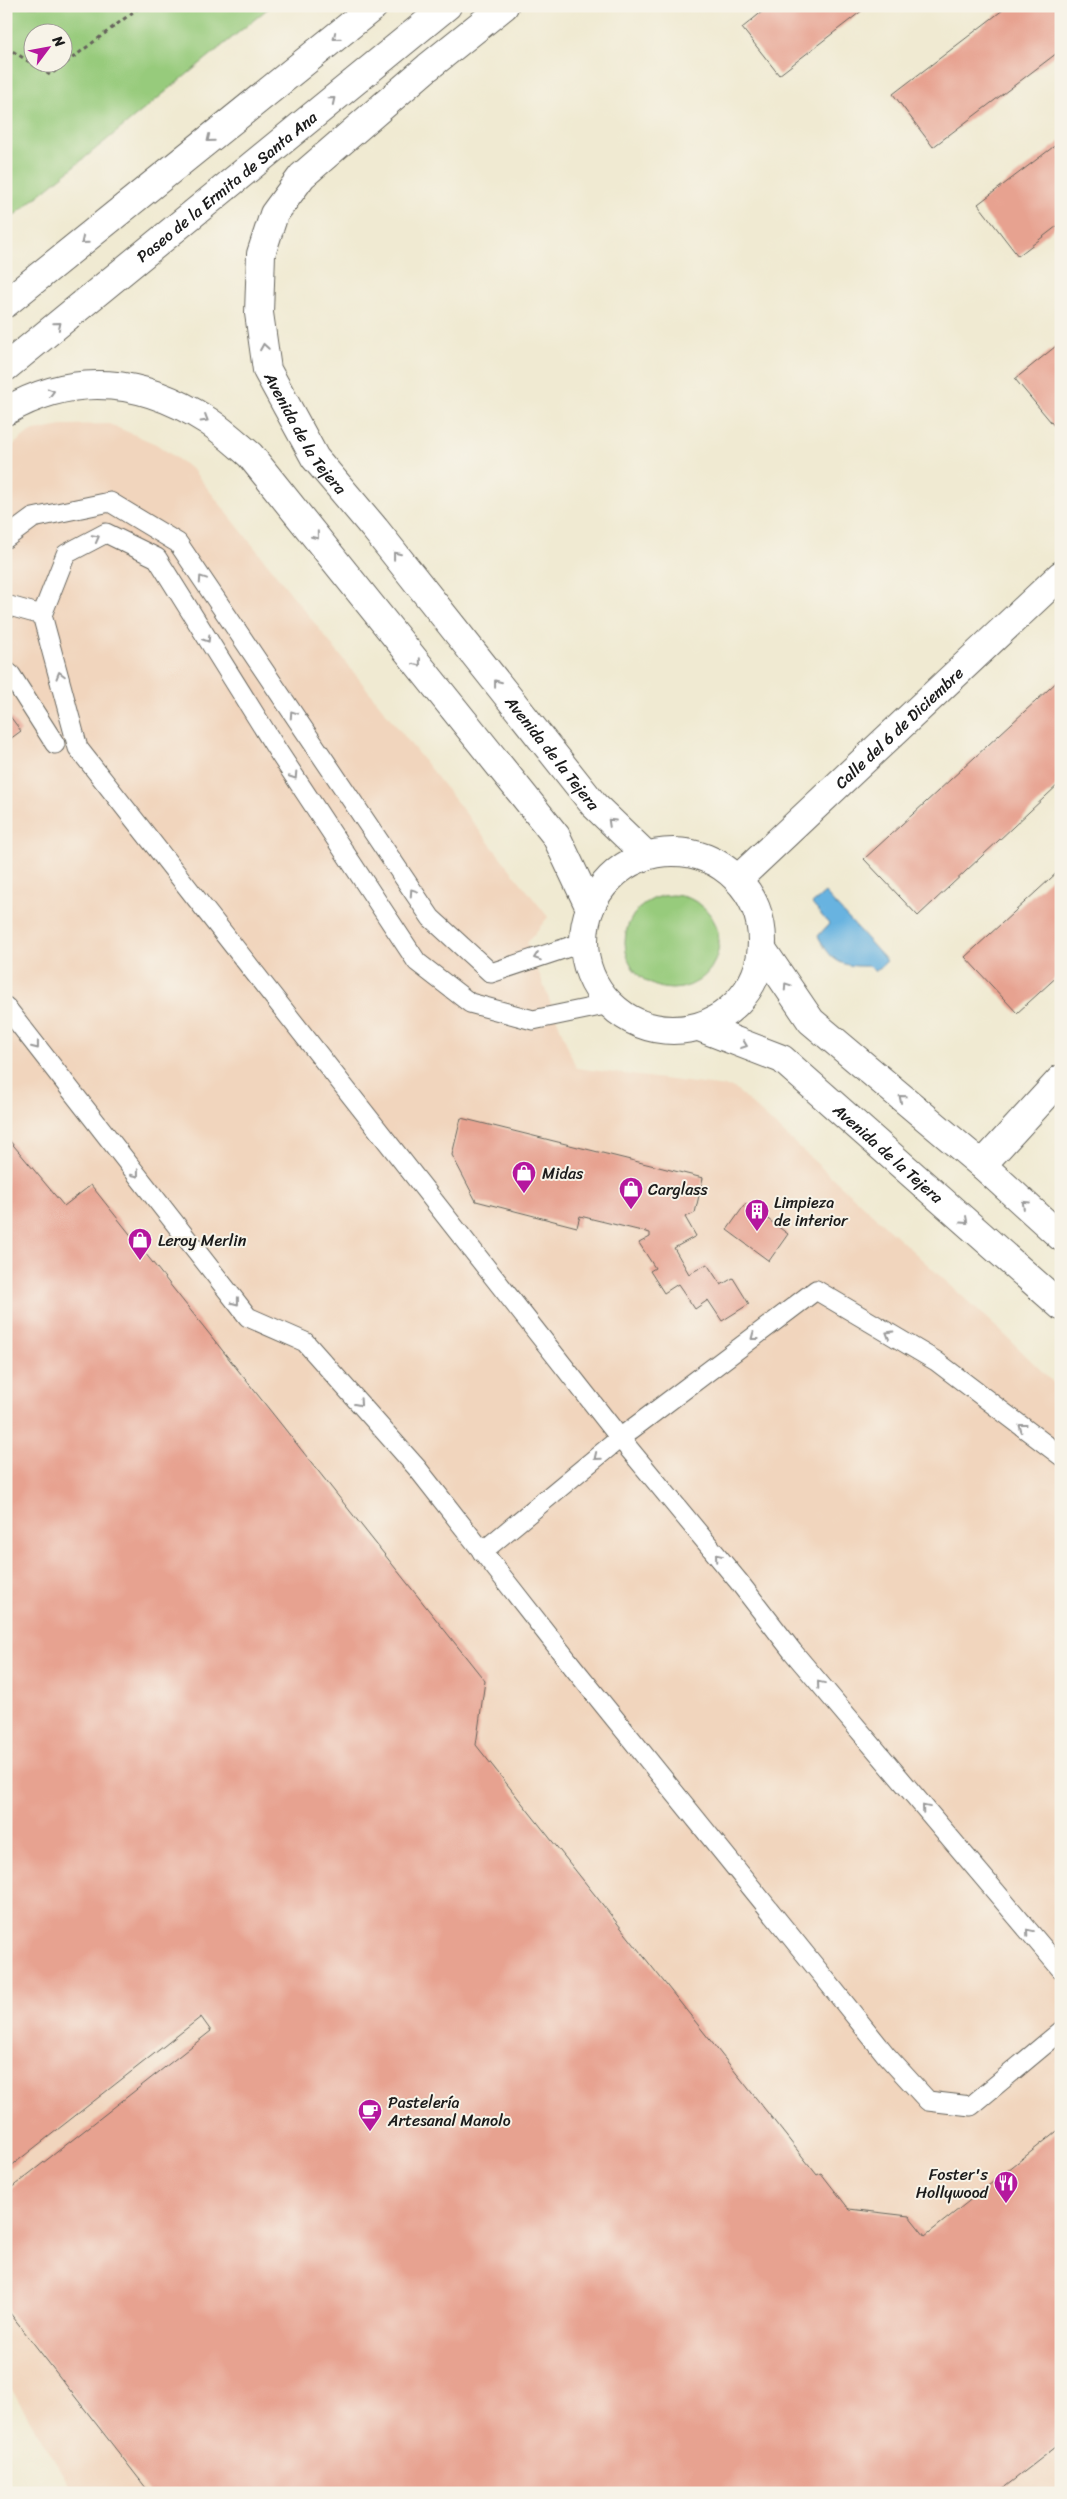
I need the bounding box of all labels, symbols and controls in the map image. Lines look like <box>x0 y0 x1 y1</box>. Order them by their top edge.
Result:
north arrow <box>22 22 72 72</box>
text: N <box>45 30 72 52</box>
one-way arrow <box>333 31 342 40</box>
one-way arrow <box>326 98 335 106</box>
street label: Paseo de la Ermita de Santa Ana <box>129 103 324 270</box>
one-way arrow <box>207 133 216 141</box>
one-way arrow <box>80 236 89 245</box>
one-way arrow <box>52 322 61 331</box>
one-way arrow <box>259 343 270 351</box>
street label: Avenida de la Tejera <box>256 366 355 502</box>
one-way arrow <box>46 387 55 398</box>
one-way arrow <box>199 413 208 423</box>
one-way arrow <box>311 530 319 539</box>
one-way arrow <box>91 534 100 544</box>
one-way arrow <box>393 552 402 561</box>
one-way arrow <box>199 576 208 585</box>
one-way arrow <box>201 633 211 642</box>
one-way arrow <box>412 657 420 666</box>
street label: Calle del 6 de Diciembre <box>828 659 970 796</box>
one-way arrow <box>55 672 65 680</box>
one-way arrow <box>495 680 503 689</box>
street label: Avenida de la Tejera <box>497 688 608 818</box>
one-way arrow <box>290 710 299 720</box>
one-way arrow <box>288 771 297 780</box>
one-way arrow <box>608 819 617 828</box>
one-way arrow <box>410 889 419 898</box>
one-way arrow <box>534 952 542 962</box>
one-way arrow <box>783 982 793 991</box>
one-way arrow <box>739 1038 748 1049</box>
one-way arrow <box>31 1040 39 1049</box>
street label: Avenida de la Tejera <box>825 1095 951 1211</box>
one-way arrow <box>899 1095 908 1104</box>
place label: Midas <box>542 1159 584 1188</box>
shop icon: Midas <box>511 1160 537 1194</box>
one-way arrow <box>131 1168 139 1177</box>
place label: Carglass <box>648 1175 709 1204</box>
shop icon: Carglass <box>618 1176 644 1210</box>
place label: Limpieza de interior <box>774 1188 849 1235</box>
building icon: Limpieza de interior <box>744 1198 770 1232</box>
one-way arrow <box>1021 1201 1030 1210</box>
one-way arrow <box>959 1215 968 1224</box>
place label: Leroy Merlin <box>158 1226 247 1255</box>
shop icon: Leroy Merlin <box>127 1227 153 1261</box>
one-way arrow <box>231 1296 239 1305</box>
one-way arrow <box>885 1330 894 1340</box>
one-way arrow <box>750 1331 760 1340</box>
one-way arrow <box>353 1397 362 1406</box>
one-way arrow <box>1018 1424 1028 1433</box>
one-way arrow <box>594 1452 603 1461</box>
one-way arrow <box>715 1553 724 1562</box>
one-way arrow <box>816 1680 825 1689</box>
one-way arrow <box>922 1805 930 1814</box>
one-way arrow <box>1027 1929 1035 1938</box>
place label: Pastelería Artesanal Manolo <box>387 2088 511 2135</box>
cafe icon: Pastelería Artesanal Manolo <box>357 2098 383 2132</box>
place label: Foster's Hollywood <box>916 2160 990 2207</box>
restaurant icon: Foster's Hollywood <box>993 2170 1019 2204</box>

